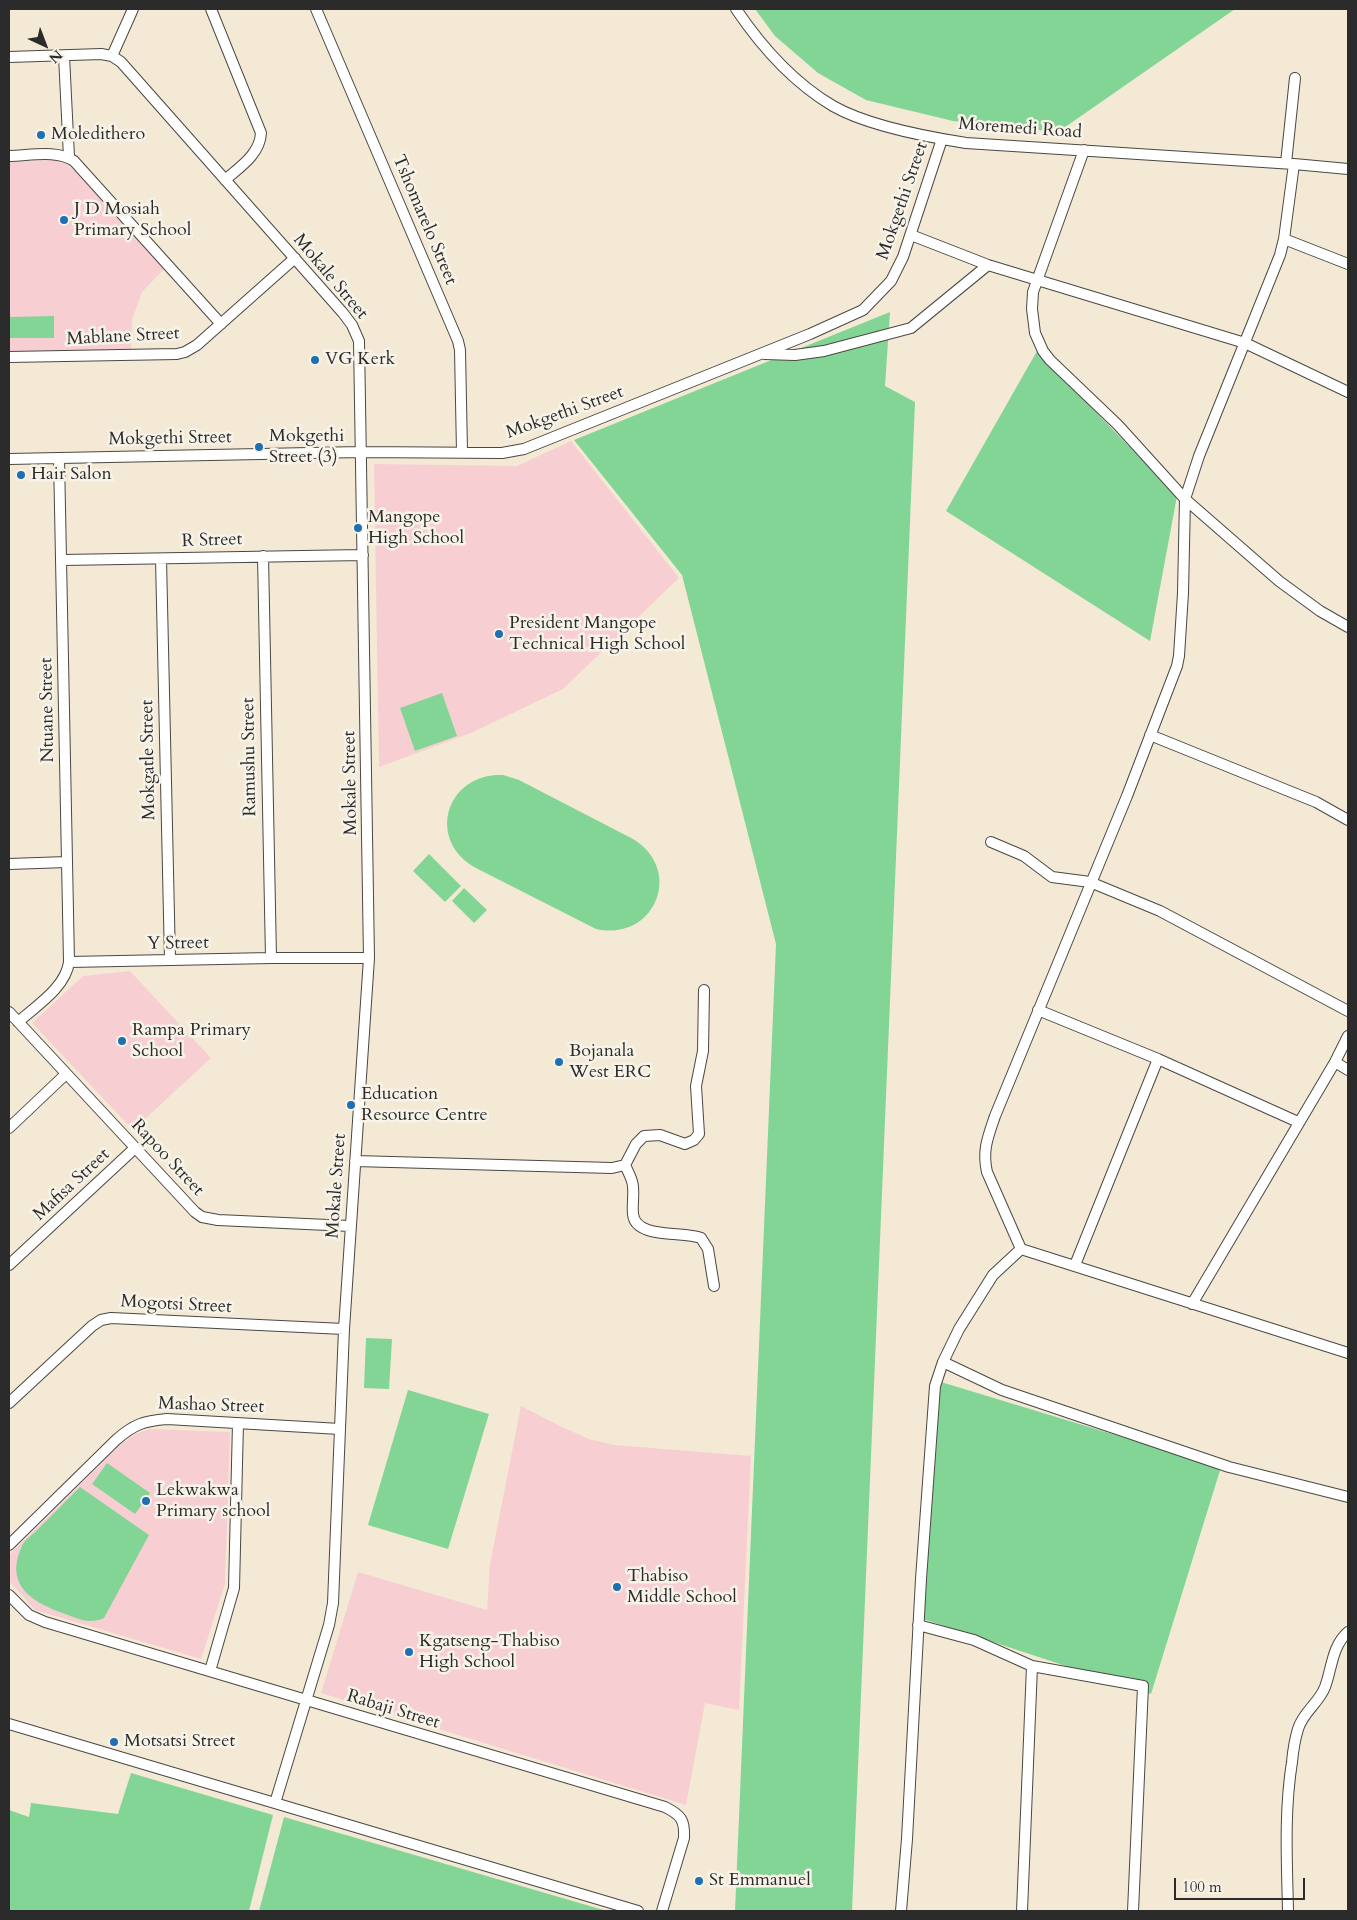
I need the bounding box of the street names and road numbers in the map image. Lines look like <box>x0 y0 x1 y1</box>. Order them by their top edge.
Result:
street label: Moremedi Road <box>957 114 1083 144</box>
street label: Mokgethi Street <box>873 139 933 263</box>
street label: Tshomarelo Street <box>387 152 461 288</box>
street label: Mokale Street <box>288 230 372 324</box>
street label: Mablane Street <box>66 323 180 351</box>
street label: Mokgethi Street <box>503 382 627 444</box>
street label: Mokgethi Street <box>108 427 232 451</box>
street label: R Street <box>181 529 243 553</box>
street label: Ntuane Street <box>36 657 60 763</box>
street label: Ramushu Street <box>238 697 262 817</box>
street label: Mokgatle Street <box>137 699 161 821</box>
street label: Mokale Street <box>339 730 363 836</box>
street label: Y Street <box>147 933 209 955</box>
street label: Rapoo Street <box>126 1115 208 1201</box>
street label: Mokale Street <box>323 1133 351 1239</box>
street label: Mafisa Street <box>29 1144 115 1226</box>
street label: Mogotsi Street <box>120 1291 232 1319</box>
street label: Mashao Street <box>158 1393 264 1419</box>
street label: Rabaji Street <box>344 1686 442 1734</box>

